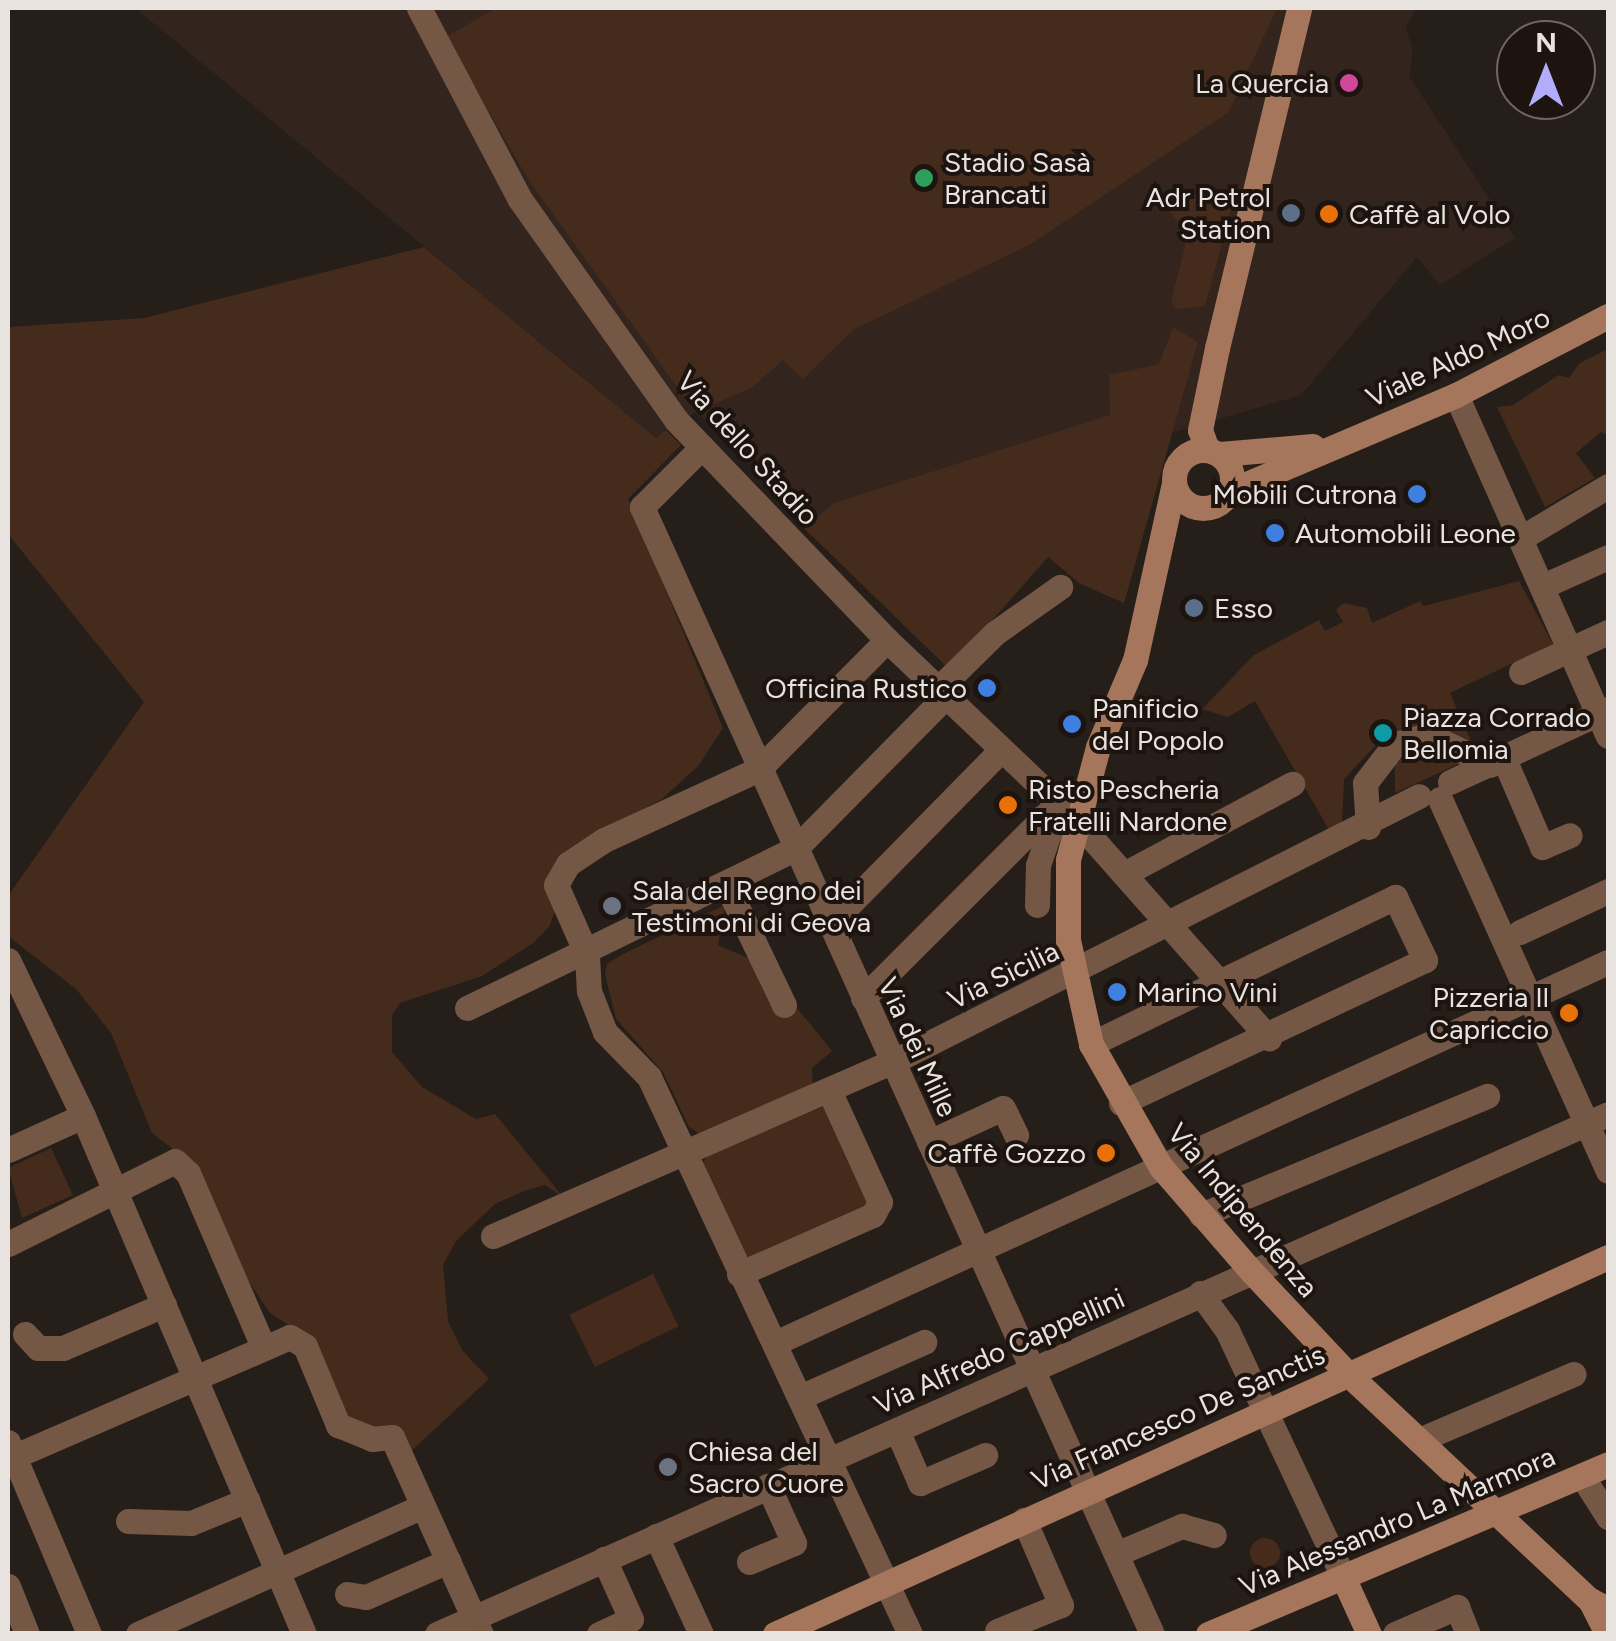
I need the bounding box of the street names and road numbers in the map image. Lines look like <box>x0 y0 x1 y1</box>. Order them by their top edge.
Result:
street label: Viale Aldo Moro <box>1361 300 1555 414</box>
street label: Via dello Stadio <box>670 364 826 532</box>
street label: Via Sicilia <box>942 934 1064 1016</box>
street label: Via dei Mille <box>871 972 965 1122</box>
street label: Via Indipendenza <box>1161 1116 1325 1304</box>
street label: Via Alfredo Cappellini <box>869 1281 1129 1421</box>
street label: Via Francesco De Sanctis <box>1026 1337 1330 1497</box>
street label: Via Alessandro La Marmora <box>1234 1439 1560 1603</box>

